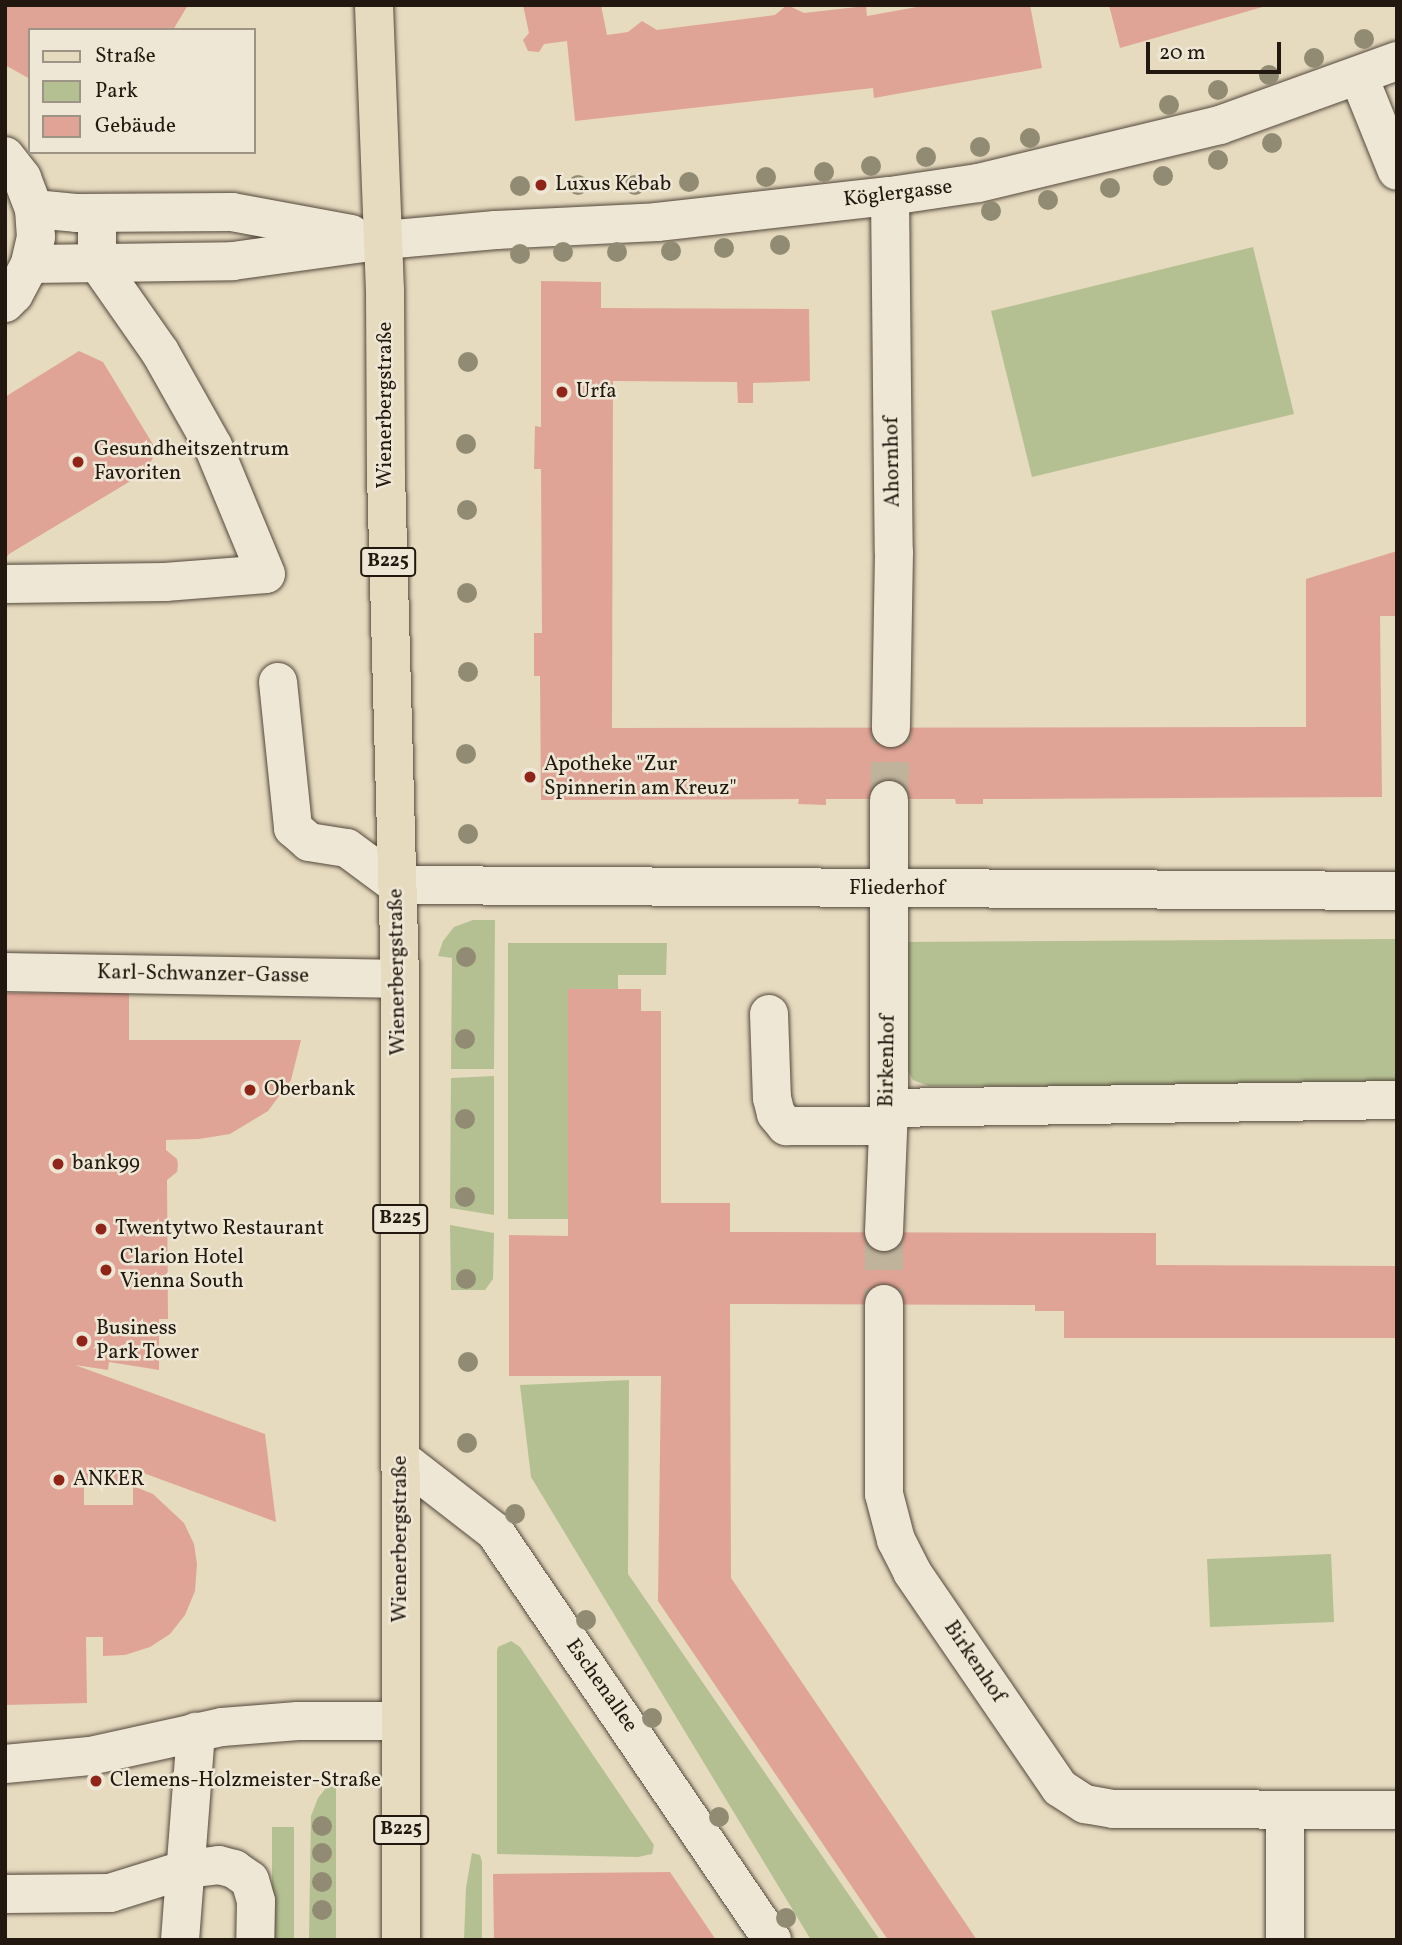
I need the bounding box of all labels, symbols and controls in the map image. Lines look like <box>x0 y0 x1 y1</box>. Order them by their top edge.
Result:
legend <box>28 28 256 154</box>
scale bar <box>1150 28 1285 72</box>
text: 20 m <box>1159 39 1205 68</box>
text: Straße <box>95 42 156 71</box>
text: Park <box>95 77 138 106</box>
text: Gebäude <box>95 112 176 141</box>
place label: Luxus Kebab <box>555 172 671 198</box>
street label: Köglergasse <box>842 175 954 213</box>
marker: Luxus Kebab <box>533 177 549 193</box>
street label: Wienerbergstraße <box>373 321 399 489</box>
place label: Urfa <box>576 379 617 405</box>
marker: Urfa <box>554 384 570 400</box>
street label: Ahornhof <box>880 416 906 508</box>
place label: Gesundheitszentrum Favoriten <box>94 437 289 487</box>
marker: Gesundheitszentrum Favoriten <box>68 452 88 472</box>
road number: B225 <box>360 547 416 578</box>
place label: Apotheke "Zur Spinnerin am Kreuz" <box>544 752 737 802</box>
marker: Apotheke "Zur Spinnerin am Kreuz" <box>522 769 538 785</box>
street label: Fliederhof <box>849 876 945 902</box>
street label: Wienerbergstraße <box>384 888 412 1056</box>
street label: Karl-Schwanzer-Gasse <box>97 961 309 989</box>
street label: Birkenhof <box>875 1014 901 1108</box>
place label: Oberbank <box>264 1077 356 1103</box>
marker: Oberbank <box>242 1082 258 1098</box>
place label: bank99 <box>72 1151 140 1177</box>
marker: bank99 <box>50 1156 66 1172</box>
road number: B225 <box>372 1204 428 1234</box>
place label: Twentytwo Restaurant <box>115 1216 324 1242</box>
marker: Twentytwo Restaurant <box>93 1221 109 1237</box>
place label: Clarion Hotel Vienna South <box>120 1245 244 1295</box>
marker: Clarion Hotel Vienna South <box>98 1262 114 1278</box>
place label: Business Park Tower <box>96 1316 200 1366</box>
marker: Business Park Tower <box>74 1333 90 1349</box>
street label: Wienerbergstraße <box>388 1455 414 1623</box>
place label: ANKER <box>73 1467 145 1493</box>
marker: ANKER <box>51 1472 67 1488</box>
street label: Birkenhof <box>938 1617 1010 1707</box>
street label: Eschenallee <box>560 1634 642 1738</box>
place label: Clemens-Holzmeister-Straße <box>110 1768 381 1794</box>
marker: Clemens-Holzmeister-Straße <box>88 1773 104 1789</box>
road number: B225 <box>373 1814 429 1846</box>

